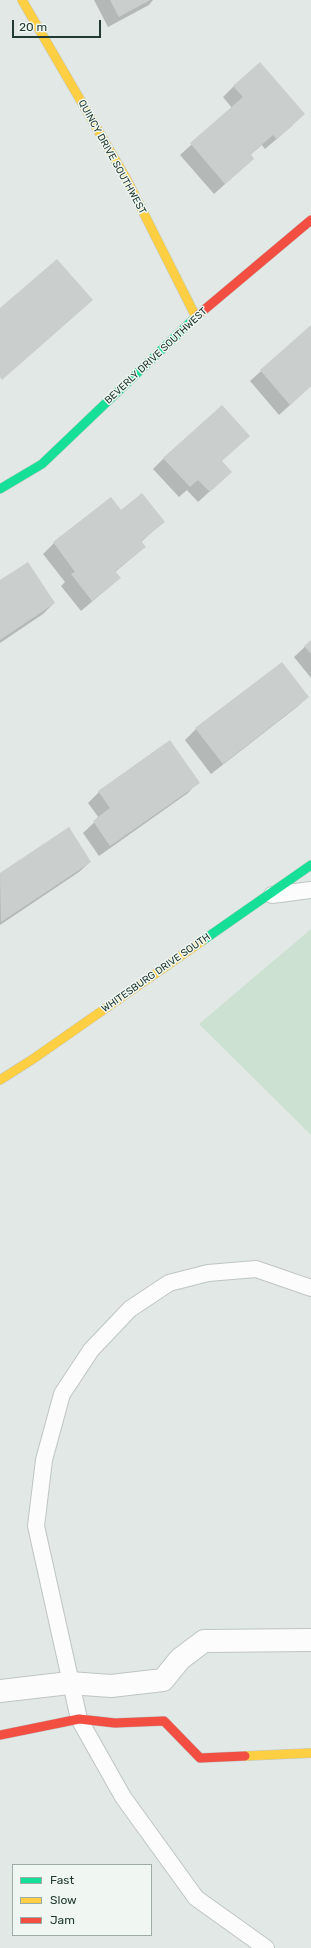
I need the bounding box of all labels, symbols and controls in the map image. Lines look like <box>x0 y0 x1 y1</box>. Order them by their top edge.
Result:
scale bar <box>14 12 103 38</box>
text: 20 m <box>19 20 47 34</box>
street label: QUINCY DRIVE SOUTHWEST <box>75 98 149 216</box>
street label: BEVERLY DRIVE SOUTHWEST <box>102 305 210 407</box>
street label: WHITESBURG DRIVE SOUTH <box>99 931 213 1015</box>
legend <box>12 1864 152 1936</box>
text: Fast <box>50 1873 74 1887</box>
text: Slow <box>50 1893 77 1907</box>
text: Jam <box>50 1913 75 1927</box>

